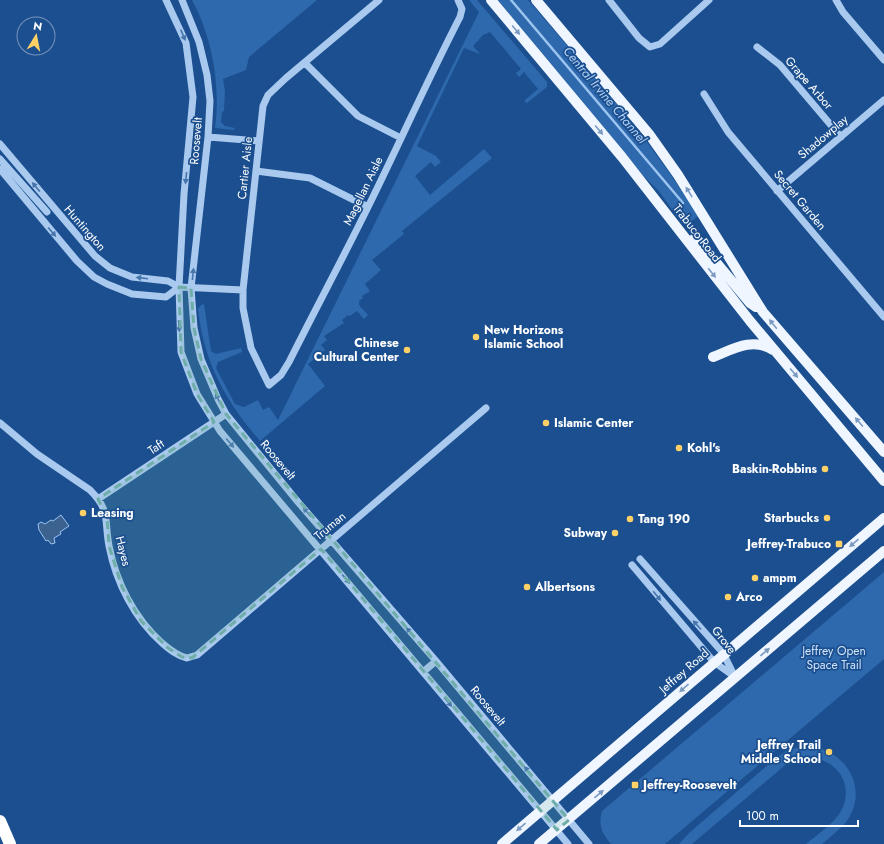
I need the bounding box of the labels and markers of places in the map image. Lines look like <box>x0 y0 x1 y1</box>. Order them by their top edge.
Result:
place label: New Horizons Islamic School <box>484 321 564 353</box>
marker: New Horizons Islamic School <box>471 332 481 342</box>
place label: Chinese Cultural Center <box>314 334 399 366</box>
marker: Chinese Cultural Center <box>402 345 412 355</box>
place label: Islamic Center <box>554 414 634 432</box>
marker: Islamic Center <box>541 418 551 428</box>
place label: Kohl's <box>687 439 721 457</box>
marker: Kohl's <box>674 443 684 453</box>
place label: Baskin-Robbins <box>732 460 818 478</box>
marker: Baskin-Robbins <box>820 464 830 474</box>
place label: Leasing <box>91 504 134 522</box>
marker: Leasing <box>78 508 88 518</box>
place label: Starbucks <box>764 509 820 527</box>
place label: Tang 190 <box>638 510 690 528</box>
marker: Starbucks <box>822 513 832 523</box>
marker: Tang 190 <box>625 514 635 524</box>
place label: Subway <box>564 524 608 542</box>
marker: Subway <box>610 528 620 538</box>
place label: Jeffrey-Trabuco <box>745 535 831 553</box>
marker: Jeffrey-Trabuco <box>834 539 844 549</box>
place label: ampm <box>763 569 797 587</box>
marker: ampm <box>750 573 760 583</box>
place label: Albertsons <box>534 578 596 596</box>
marker: Albertsons <box>522 582 532 592</box>
place label: Arco <box>735 588 763 606</box>
marker: Arco <box>723 592 733 602</box>
place label: Jeffrey Trail Middle School <box>741 736 821 768</box>
marker: Jeffrey Trail Middle School <box>824 747 834 757</box>
place label: Jeffrey-Roosevelt <box>641 776 737 794</box>
marker: Jeffrey-Roosevelt <box>630 780 640 790</box>

